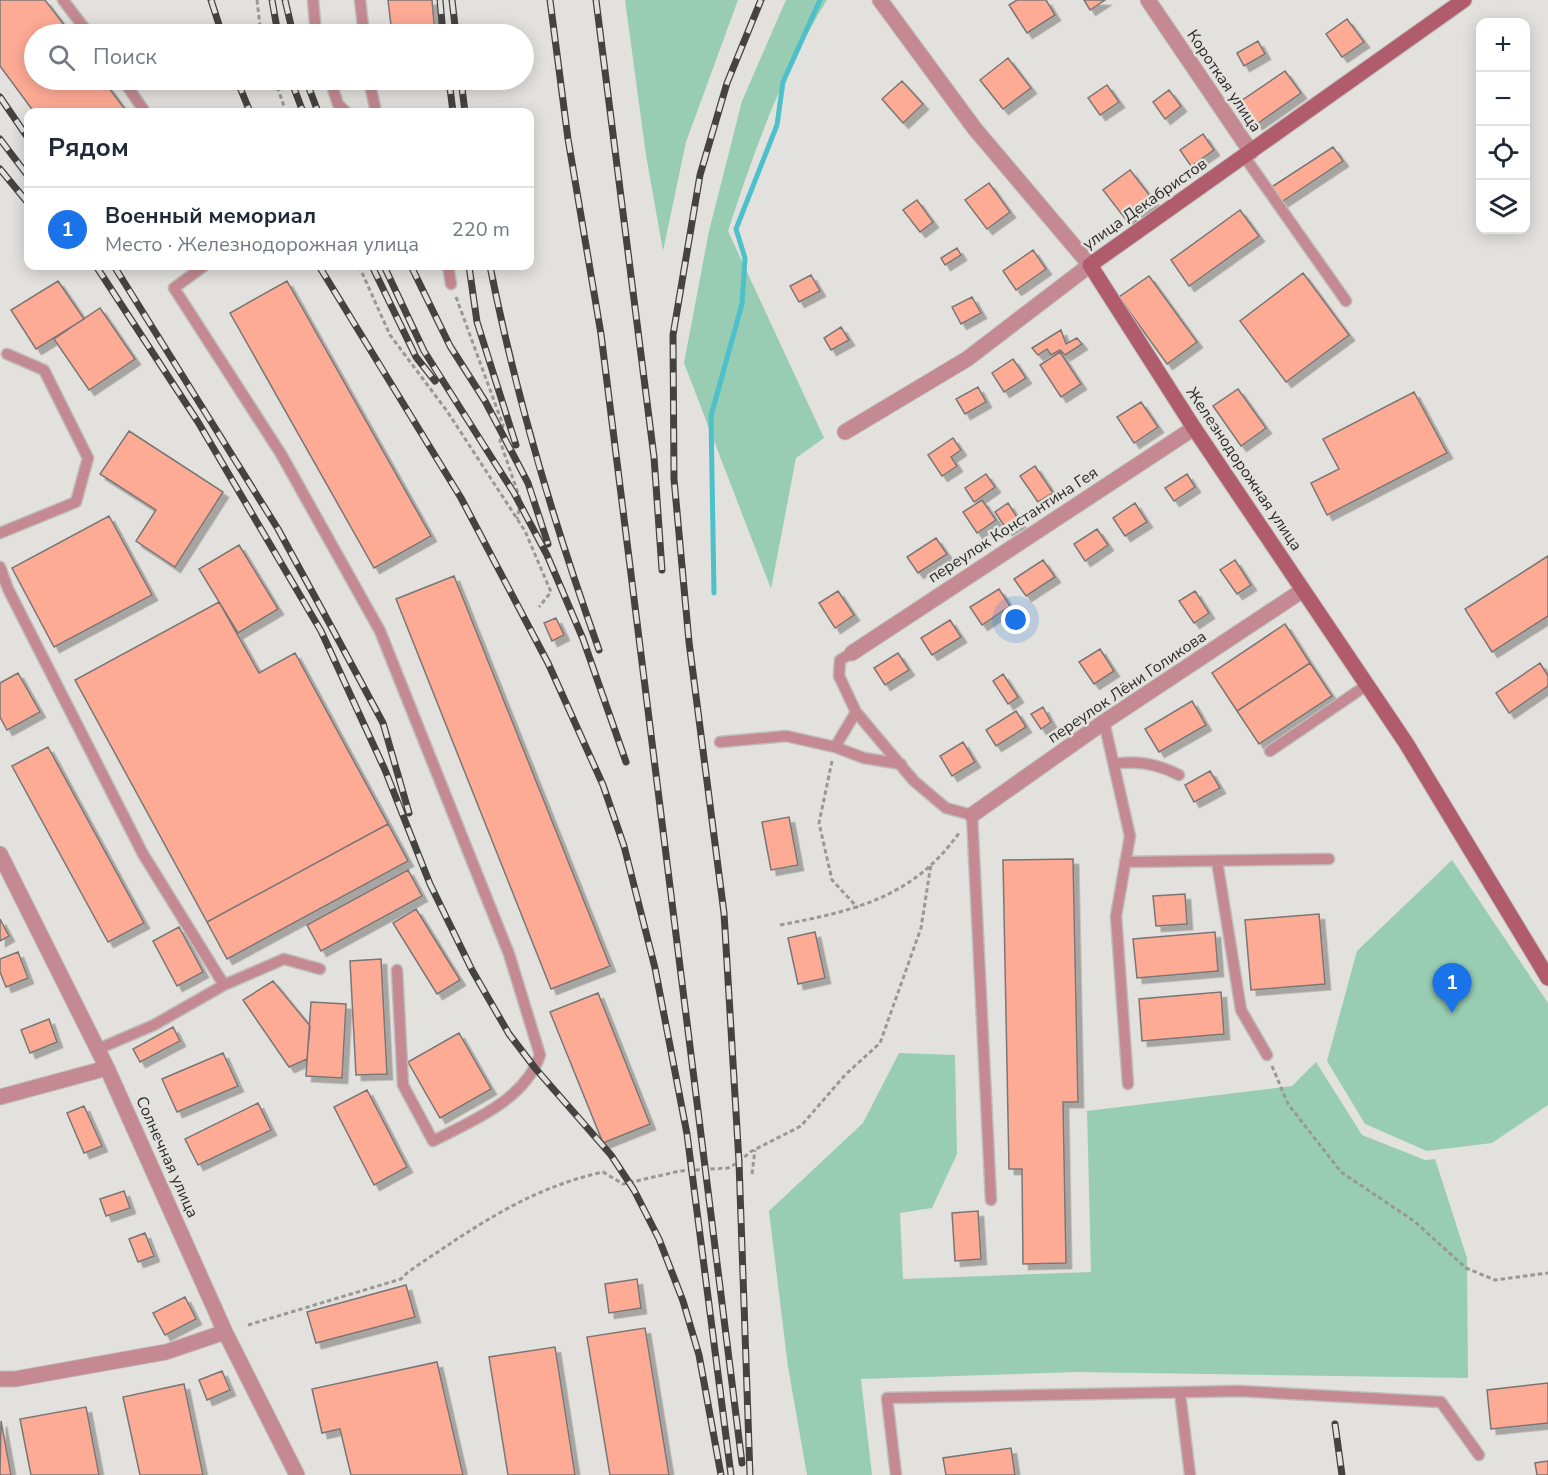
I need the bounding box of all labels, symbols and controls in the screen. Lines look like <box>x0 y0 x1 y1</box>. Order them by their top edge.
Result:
map controls <box>1476 18 1530 234</box>
button: + <box>1476 18 1530 72</box>
search box <box>24 24 534 90</box>
street label: Короткая улица <box>1182 25 1266 137</box>
icon: search <box>45 41 78 74</box>
text: Поиск <box>93 42 157 72</box>
button: − <box>1476 72 1530 126</box>
button: locate <box>1476 126 1530 180</box>
text: Рядом <box>48 130 129 165</box>
street label: улица Декабристов <box>1078 153 1212 255</box>
button: layers <box>1476 180 1530 234</box>
text: Военный мемориал <box>105 201 316 231</box>
text: 1 <box>62 216 74 243</box>
text: 220 m <box>452 216 510 243</box>
text: Место · Железнодорожная улица <box>105 231 419 258</box>
street label: Железнодорожная улица <box>1181 383 1307 555</box>
street label: переулок Константина Гея <box>924 462 1102 588</box>
your location <box>1001 605 1030 634</box>
street label: переулок Лёни Голикова <box>1043 626 1211 748</box>
pin: 1 <box>1432 964 1472 1013</box>
street label: Солнечная улица <box>130 1093 204 1221</box>

